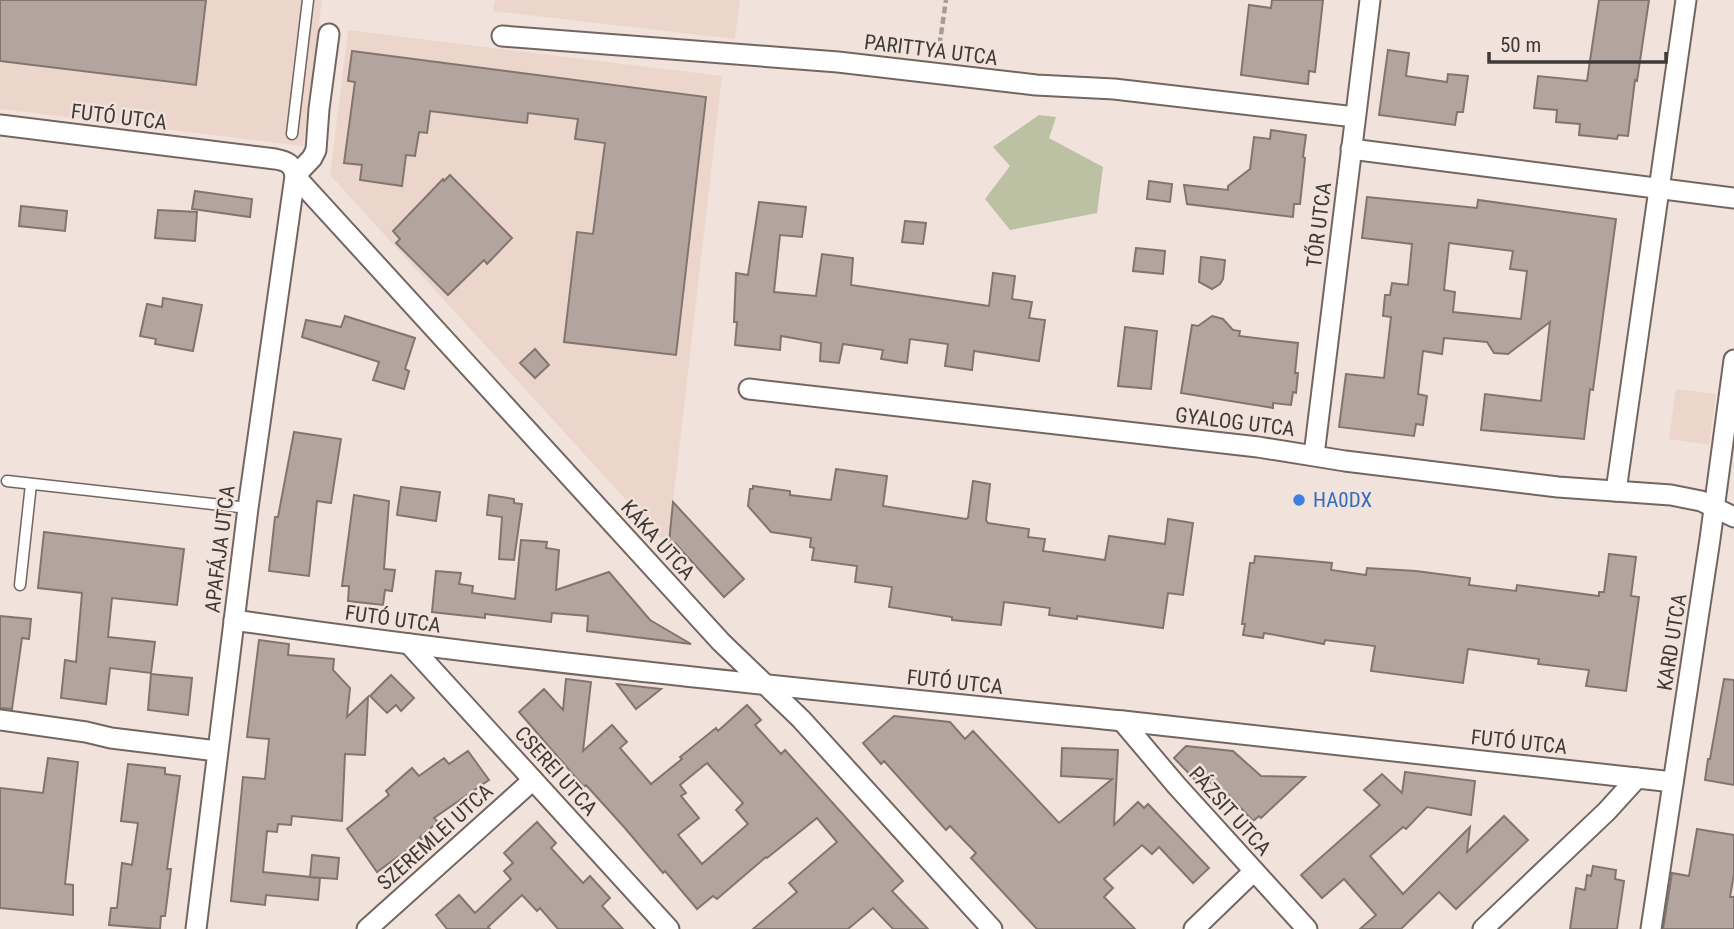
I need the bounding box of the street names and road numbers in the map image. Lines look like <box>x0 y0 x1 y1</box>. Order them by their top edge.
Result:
street label: PARITTYA UTCA <box>863 30 999 70</box>
street label: FUTÓ UTCA <box>70 99 168 135</box>
street label: TŐR UTCA <box>1302 181 1336 269</box>
street label: GYALOG UTCA <box>1174 403 1296 441</box>
street label: APAFÁJA UTCA <box>200 484 240 614</box>
street label: KÁKA UTCA <box>616 495 700 585</box>
street label: KARD UTCA <box>1652 592 1692 692</box>
street label: FUTÓ UTCA <box>344 600 442 638</box>
street label: FUTÓ UTCA <box>906 665 1004 699</box>
street label: CSEREI UTCA <box>510 722 602 820</box>
street label: FUTÓ UTCA <box>1470 725 1568 759</box>
street label: PÁZSIT UTCA <box>1184 762 1276 860</box>
street label: SZEREMLEI UTCA <box>372 779 498 895</box>

